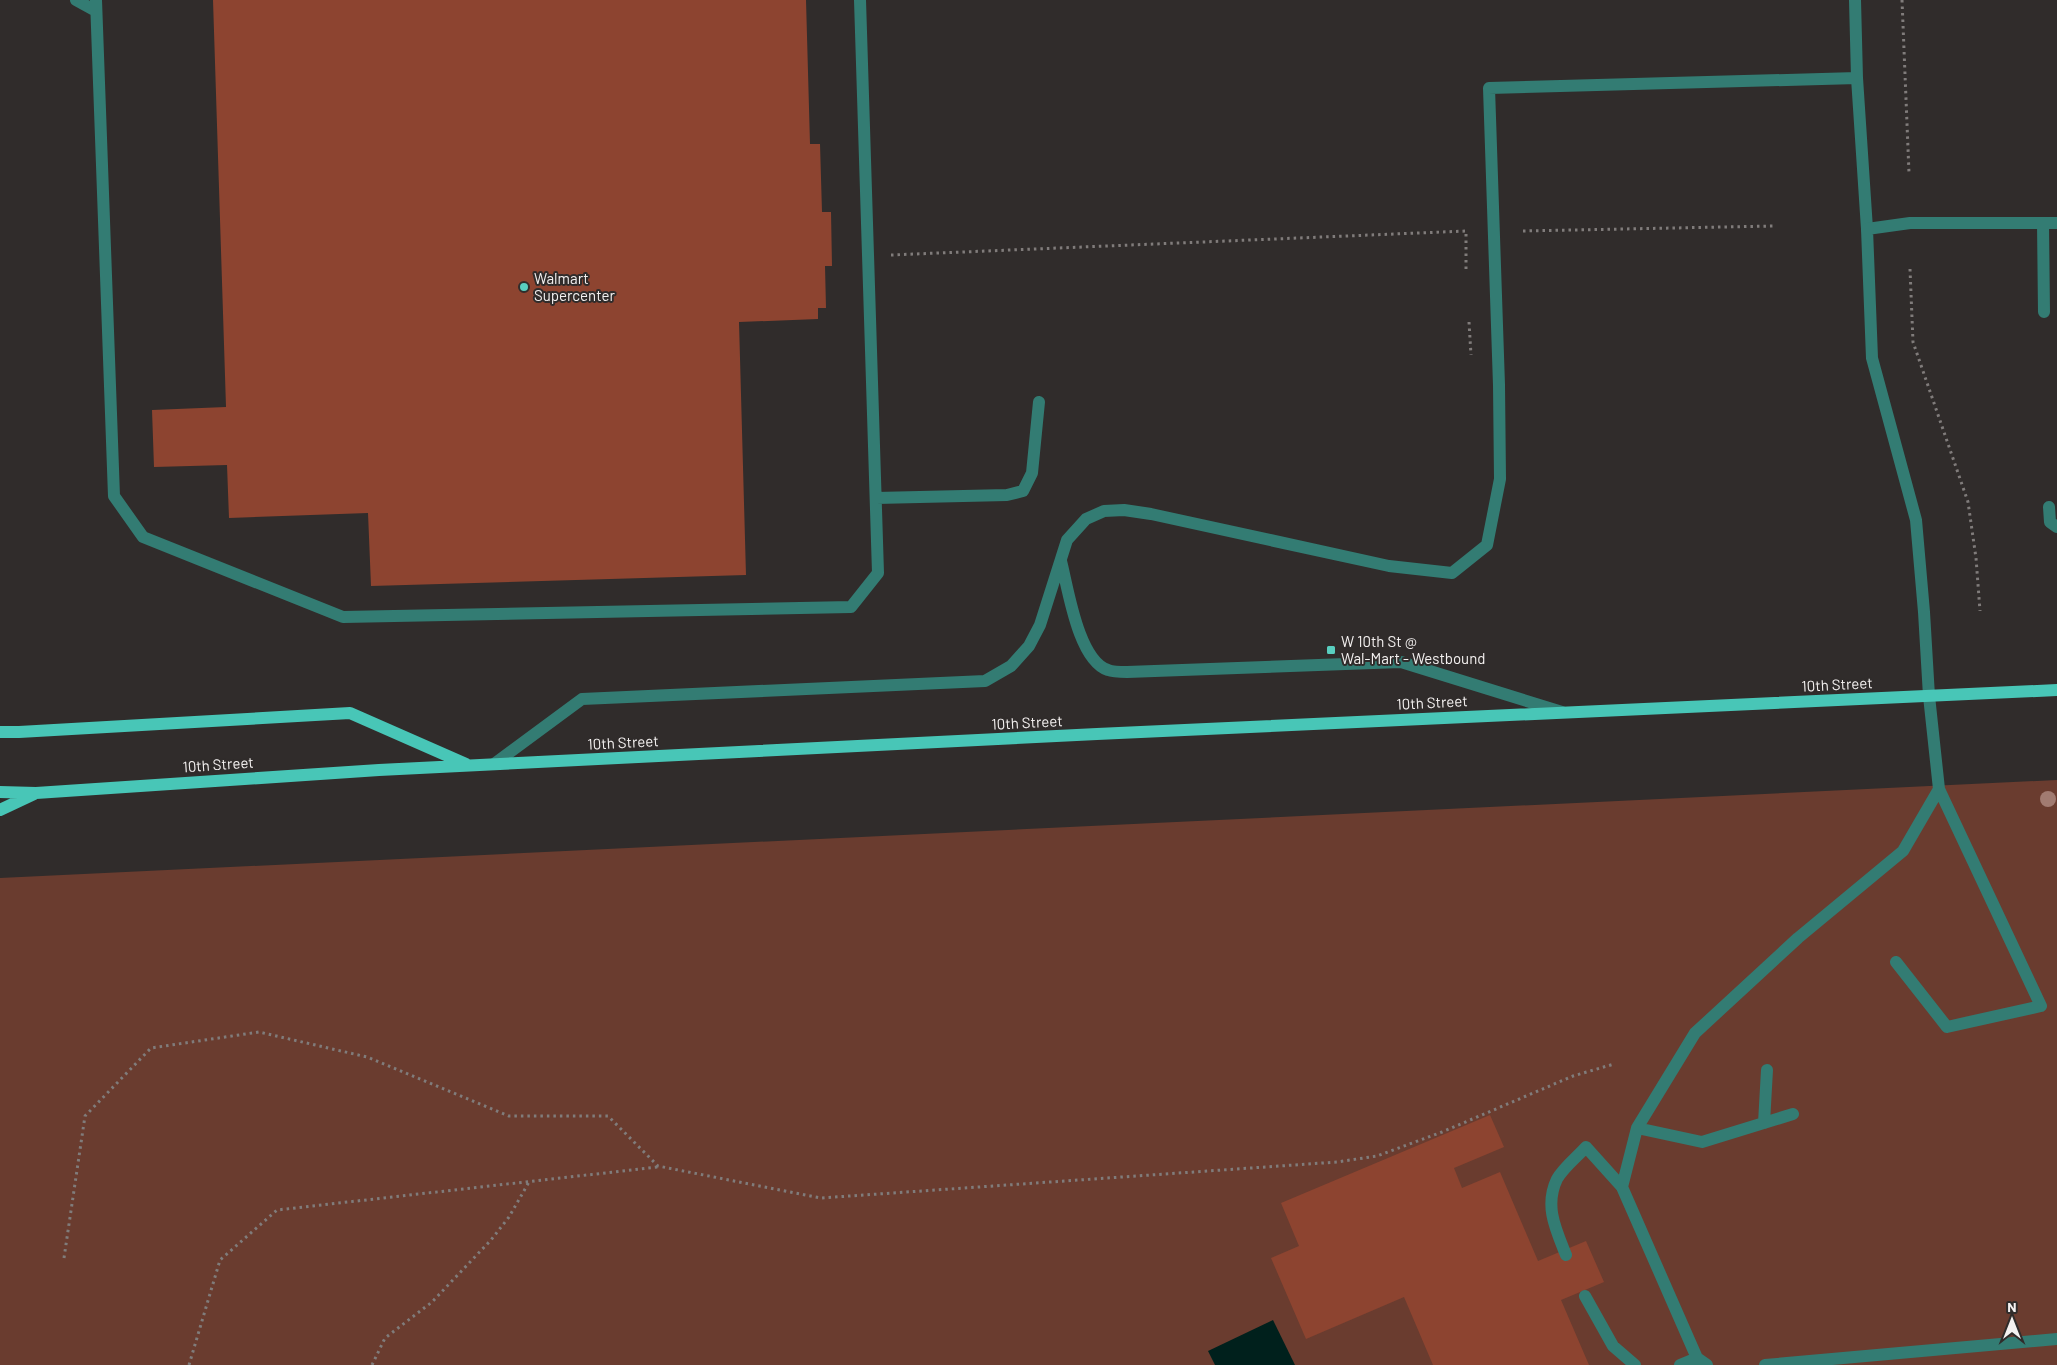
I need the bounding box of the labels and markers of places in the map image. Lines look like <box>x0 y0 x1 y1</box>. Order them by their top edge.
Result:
place label: Walmart Supercenter <box>534 269 615 304</box>
marker: Walmart Supercenter <box>518 281 530 293</box>
place label: W 10th St @ Wal-Mart - Westbound <box>1341 632 1485 667</box>
marker: W 10th St @ Wal-Mart - Westbound <box>1325 644 1337 656</box>

